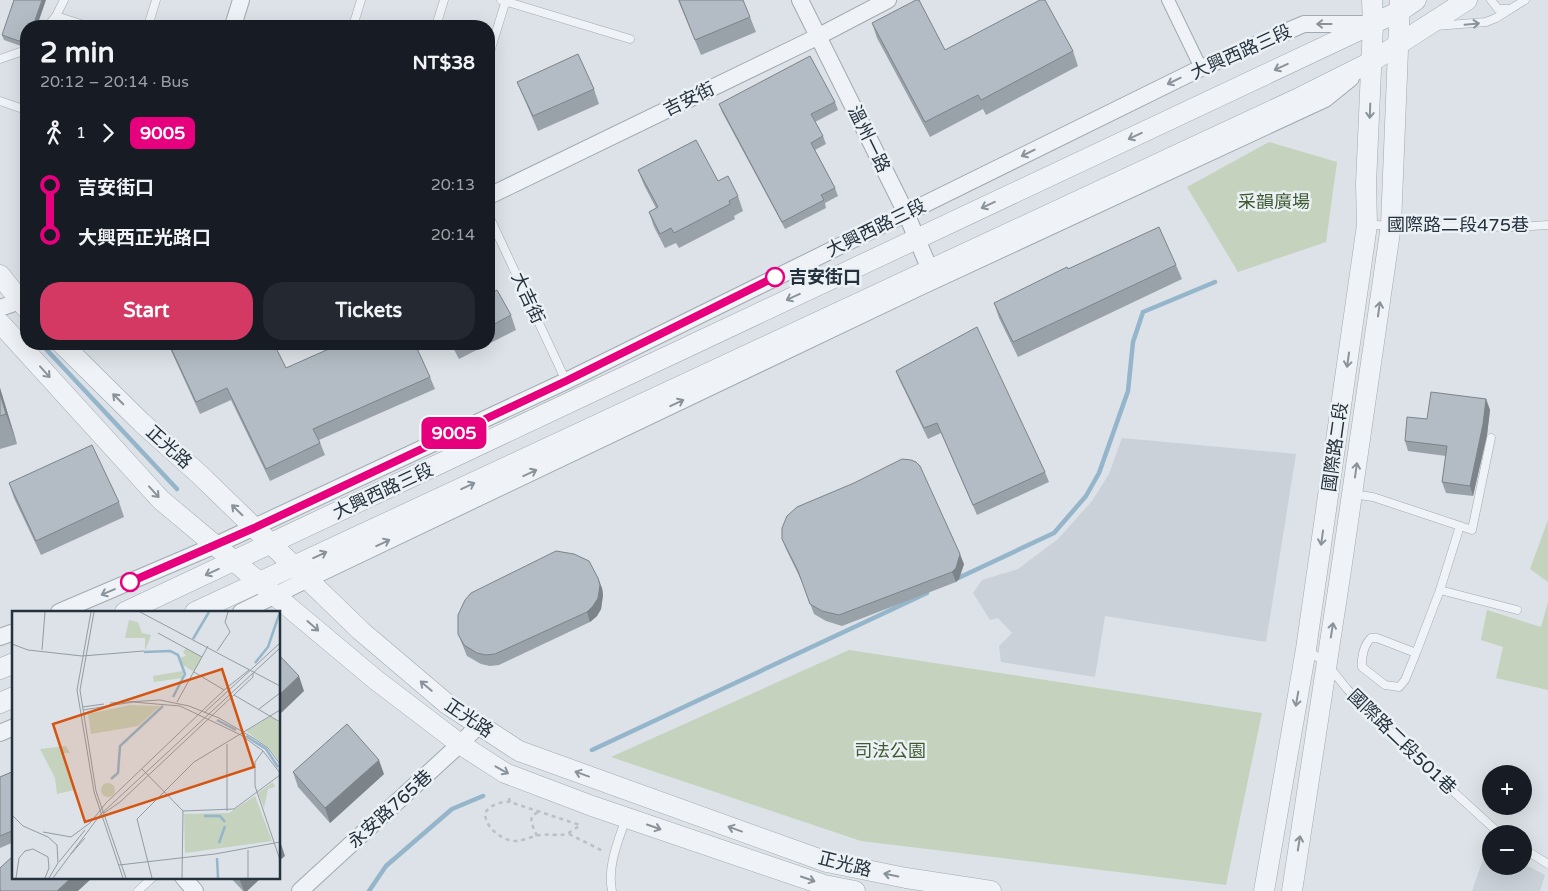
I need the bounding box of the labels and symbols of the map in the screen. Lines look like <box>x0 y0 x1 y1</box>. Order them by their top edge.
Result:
one-way arrow <box>1317 19 1333 29</box>
one-way arrow <box>1464 19 1480 29</box>
street label: 大興西路三段 <box>1187 20 1295 84</box>
one-way arrow <box>1274 62 1289 72</box>
street label: 吉安街 <box>660 77 718 121</box>
one-way arrow <box>1167 77 1182 87</box>
street label: 溫州一路 <box>843 102 895 176</box>
one-way arrow <box>1365 103 1374 119</box>
one-way arrow <box>1127 131 1142 141</box>
one-way arrow <box>1021 149 1036 158</box>
park label: 采韻廣場 <box>1238 191 1310 213</box>
street label: 大興西路三段 <box>823 194 929 262</box>
one-way arrow <box>980 201 995 211</box>
street label: 國際路二段475巷 <box>1387 214 1529 236</box>
place label: 吉安街口 <box>789 266 861 288</box>
marker: 吉安街口 <box>765 267 785 287</box>
street label: 大吉街 <box>507 269 549 327</box>
one-way arrow <box>786 293 801 303</box>
one-way arrow <box>1374 301 1384 317</box>
one-way arrow <box>1343 351 1353 367</box>
one-way arrow <box>39 366 50 379</box>
one-way arrow <box>112 393 124 405</box>
one-way arrow <box>669 398 684 408</box>
street label: 國際路二段 <box>1318 401 1352 493</box>
line badge: 9005 <box>419 417 489 449</box>
street label: 正光路 <box>142 421 196 473</box>
street label: 大興西路三段 <box>329 458 437 524</box>
one-way arrow <box>1351 462 1361 478</box>
one-way arrow <box>522 467 537 477</box>
one-way arrow <box>460 481 475 491</box>
one-way arrow <box>148 486 160 499</box>
one-way arrow <box>230 504 243 516</box>
one-way arrow <box>1317 530 1327 546</box>
one-way arrow <box>375 537 390 547</box>
one-way arrow <box>312 550 327 559</box>
one-way arrow <box>205 568 220 578</box>
unlabelled marker <box>120 572 140 592</box>
one-way arrow <box>100 588 115 597</box>
inset map <box>12 611 280 878</box>
one-way arrow <box>306 620 319 632</box>
one-way arrow <box>1328 623 1338 639</box>
one-way arrow <box>419 680 432 692</box>
street label: 國際路二段501巷 <box>1343 685 1461 799</box>
one-way arrow <box>1292 690 1302 706</box>
street label: 正光路 <box>440 694 498 742</box>
park label: 司法公園 <box>854 740 926 762</box>
street label: 永安路765巷 <box>343 765 437 853</box>
one-way arrow <box>494 766 508 776</box>
one-way arrow <box>575 769 590 778</box>
one-way arrow <box>645 823 661 832</box>
one-way arrow <box>728 824 743 833</box>
one-way arrow <box>1295 835 1305 851</box>
street label: 正光路 <box>816 847 874 881</box>
one-way arrow <box>883 870 899 879</box>
one-way arrow <box>799 875 815 884</box>

